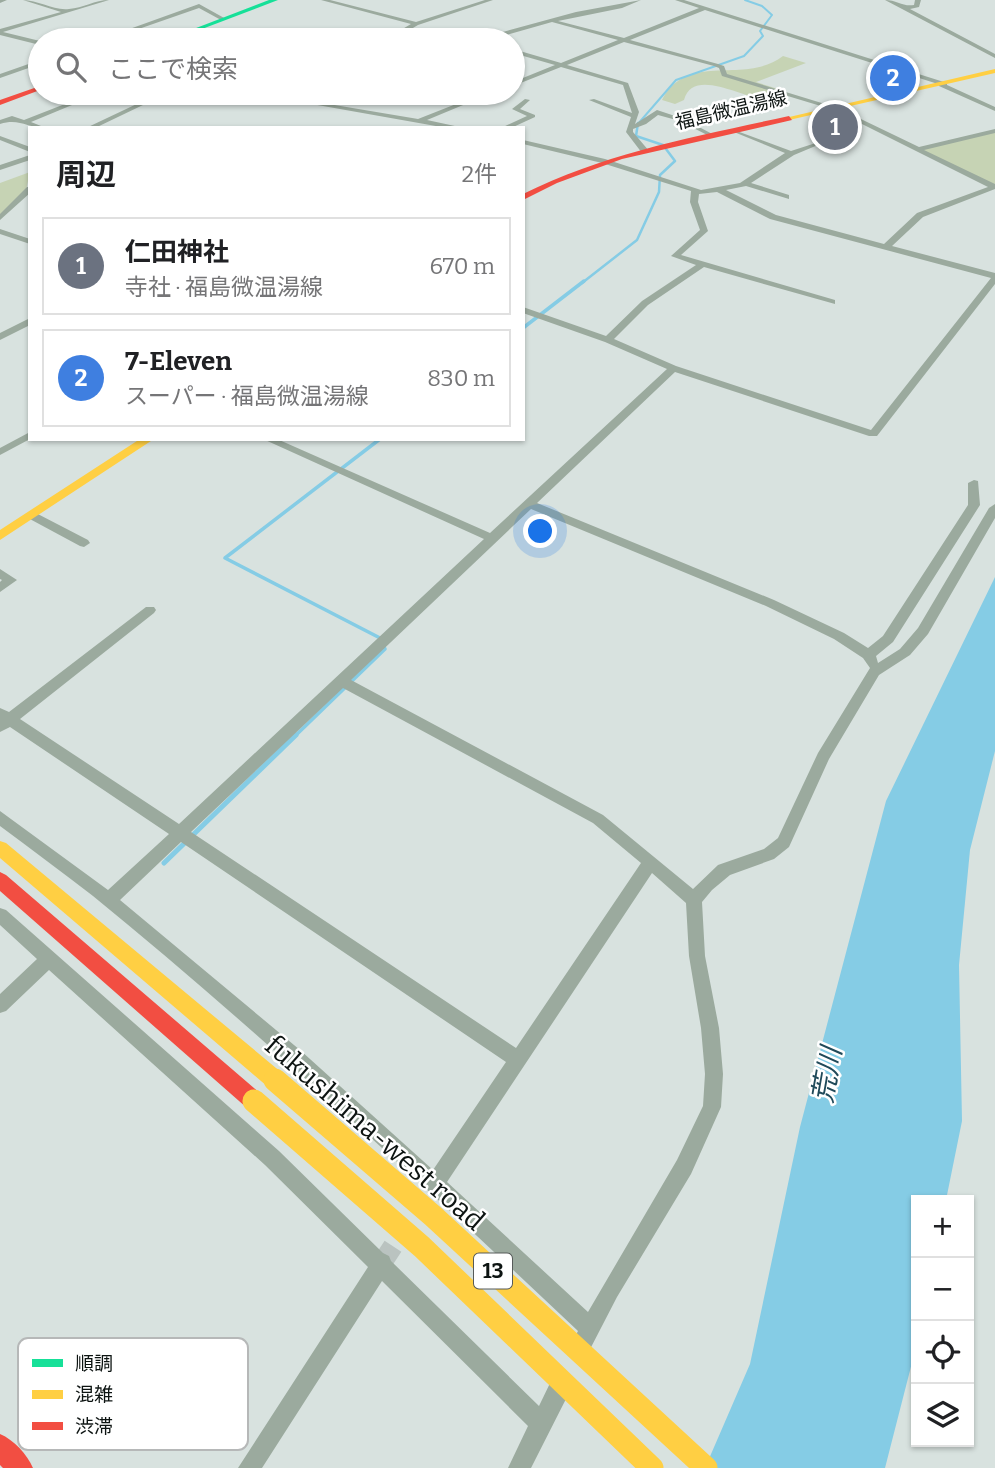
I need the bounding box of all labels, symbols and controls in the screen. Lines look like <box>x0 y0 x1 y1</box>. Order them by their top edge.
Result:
search box <box>28 28 525 105</box>
icon: search <box>52 48 90 86</box>
pin: 2 <box>870 52 916 104</box>
text: ここで検索 <box>108 54 238 85</box>
street label: 福島微温湯線 <box>673 86 789 134</box>
pin: 1 <box>812 101 858 153</box>
text: 周辺 <box>56 157 116 193</box>
text: 2件 <box>461 160 497 188</box>
text: 仁田神社 <box>125 237 229 268</box>
text: 1 <box>76 252 86 280</box>
text: 670 m <box>429 252 495 280</box>
text: 寺社 · 福島微温湯線 <box>125 273 323 301</box>
text: 7-Eleven <box>125 346 232 377</box>
text: 2 <box>75 364 87 392</box>
text: 830 m <box>427 364 495 392</box>
text: スーパー · 福島微温湯線 <box>125 382 369 410</box>
your location <box>523 514 557 548</box>
street label: fukushima-west road <box>259 1029 491 1237</box>
water label: 荒川 <box>806 1042 849 1105</box>
map controls <box>911 1195 974 1447</box>
button: + <box>911 1195 974 1258</box>
road number: 13 <box>474 1254 512 1288</box>
button: − <box>911 1258 974 1321</box>
button: locate <box>911 1321 974 1384</box>
legend <box>18 1338 248 1450</box>
text: 順調 <box>75 1352 113 1375</box>
text: 混雑 <box>75 1383 113 1406</box>
button: layers <box>911 1384 974 1447</box>
text: 渋滞 <box>75 1415 113 1438</box>

